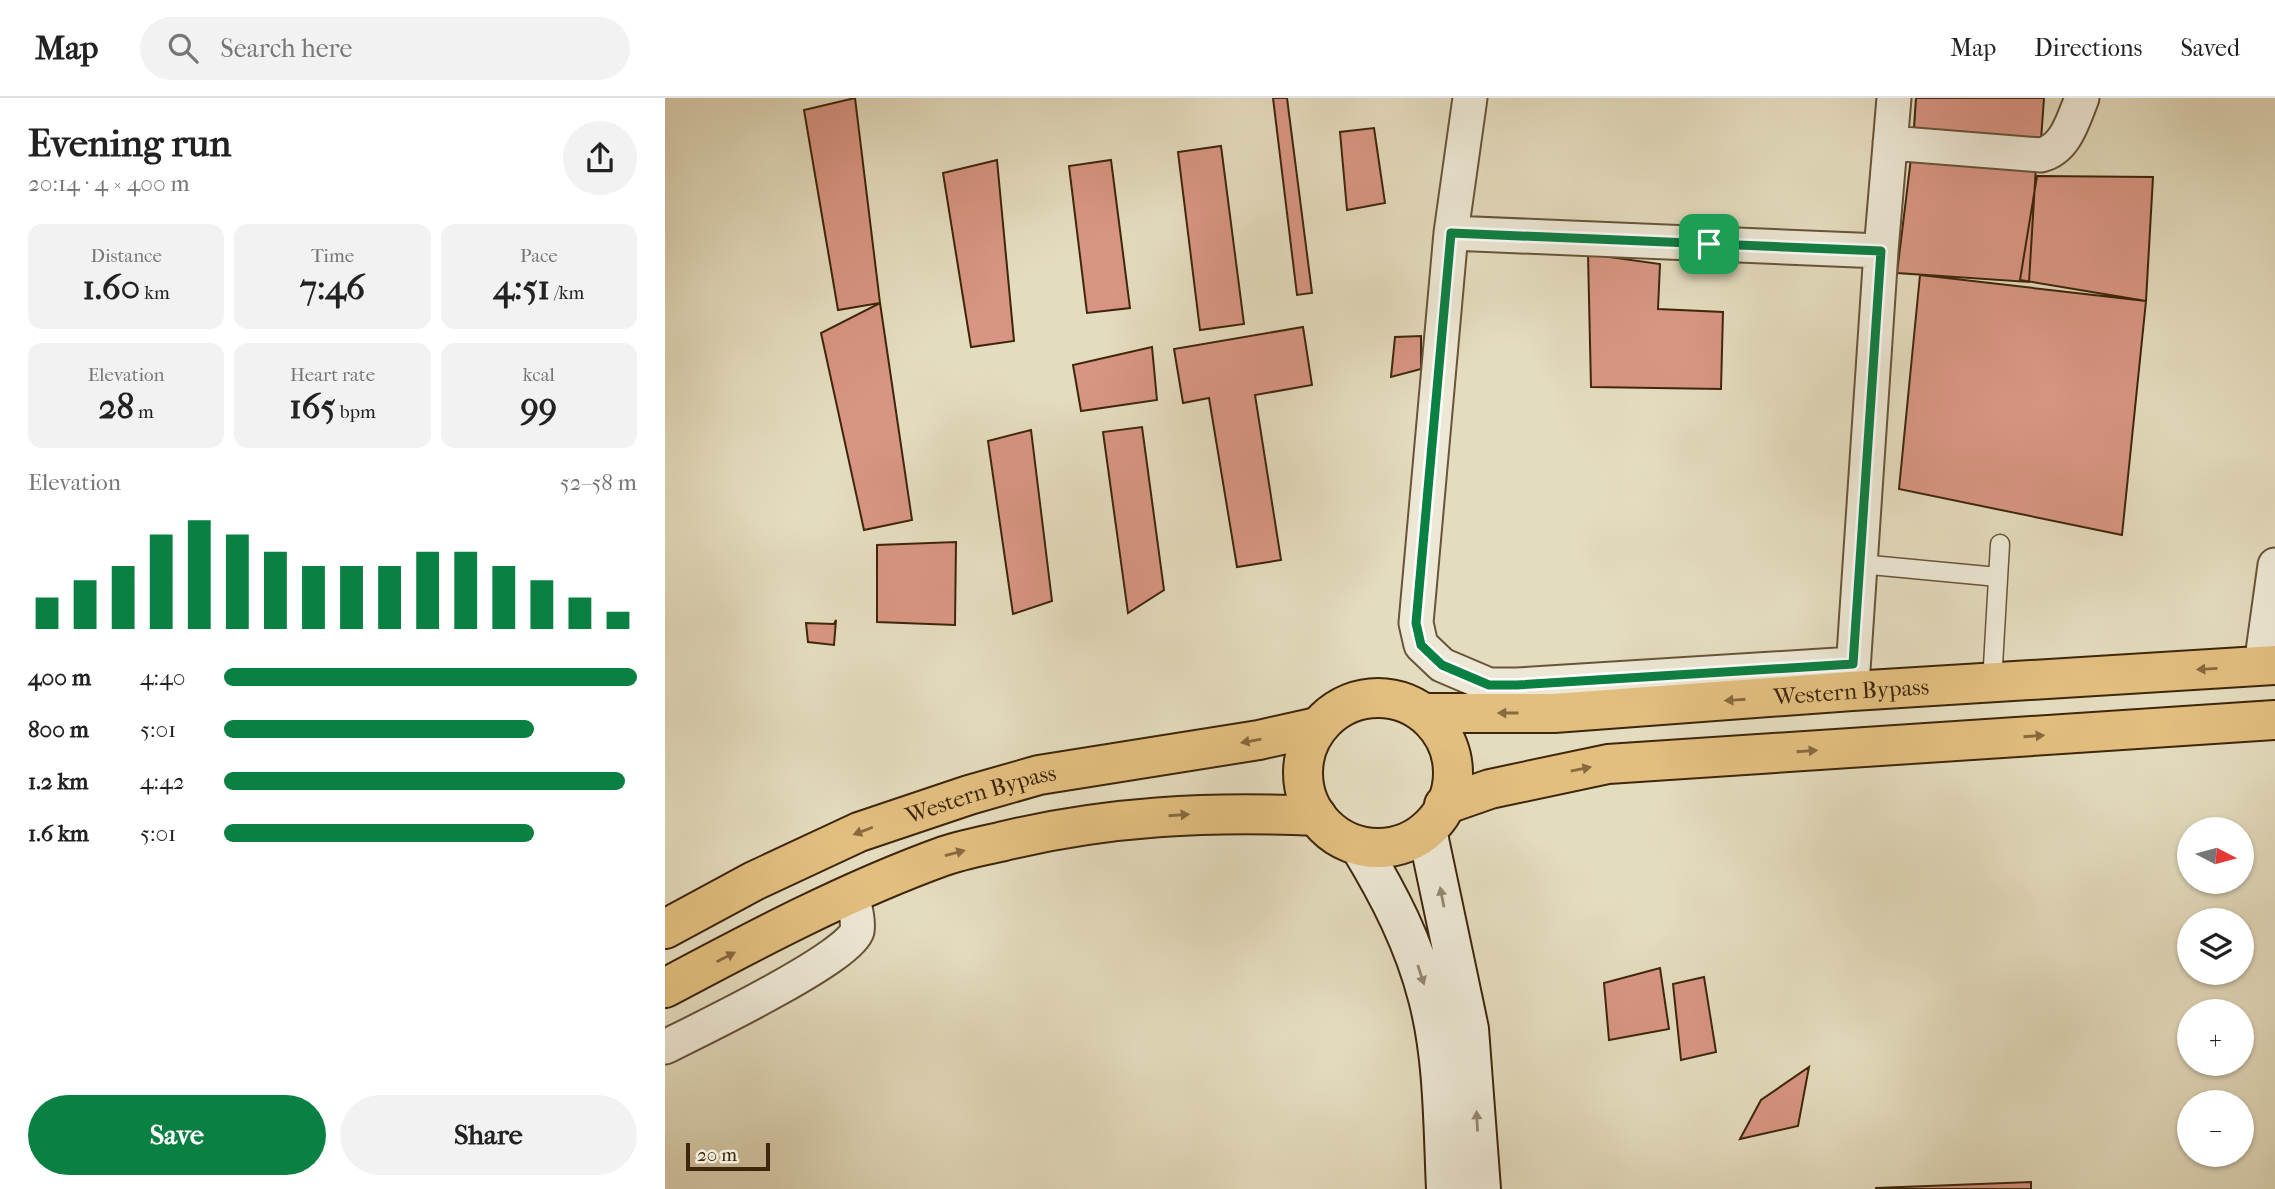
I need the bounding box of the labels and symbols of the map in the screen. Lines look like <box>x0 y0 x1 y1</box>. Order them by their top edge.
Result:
pin <box>1679 214 1739 274</box>
one-way arrow <box>2196 664 2218 675</box>
street label: Western Bypass <box>1771 673 1930 711</box>
one-way arrow <box>1724 695 1746 706</box>
one-way arrow <box>1497 707 1519 719</box>
one-way arrow <box>2023 730 2045 741</box>
one-way arrow <box>1240 736 1262 747</box>
one-way arrow <box>1796 745 1818 756</box>
street label: Western Bypass <box>901 759 1058 830</box>
one-way arrow <box>1570 763 1592 774</box>
one-way arrow <box>1168 809 1190 820</box>
north arrow <box>2177 817 2254 894</box>
one-way arrow <box>853 826 874 837</box>
one-way arrow <box>944 847 966 858</box>
one-way arrow <box>1436 886 1447 908</box>
one-way arrow <box>716 951 736 962</box>
one-way arrow <box>1416 964 1426 985</box>
one-way arrow <box>1471 1110 1482 1132</box>
scale bar <box>686 1140 770 1172</box>

